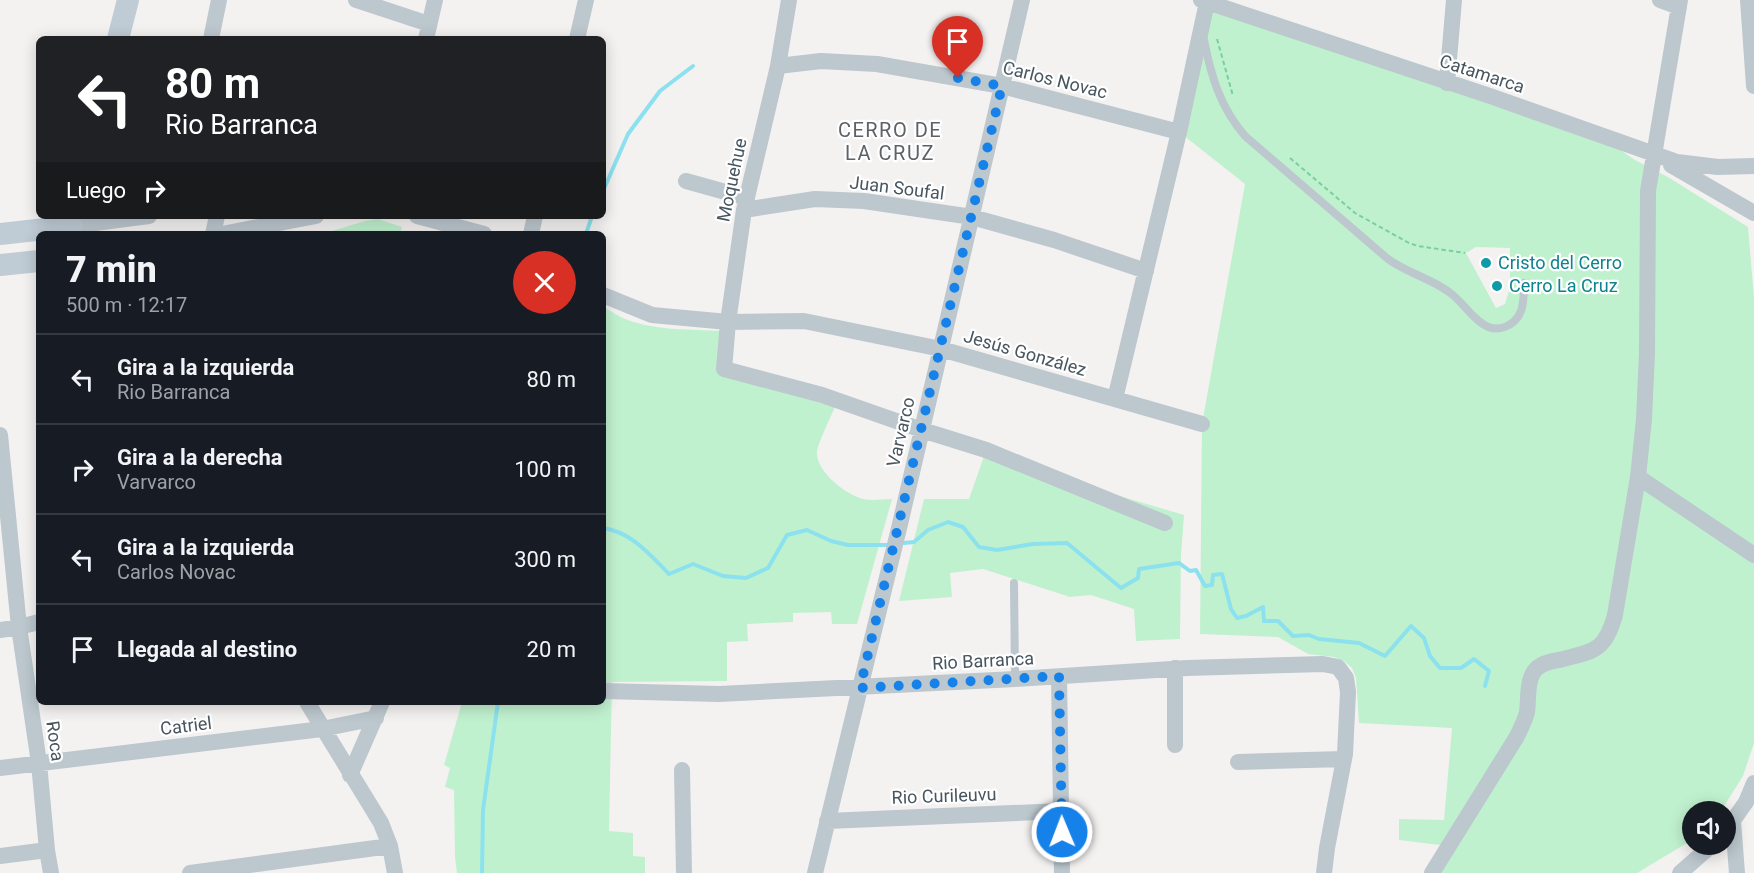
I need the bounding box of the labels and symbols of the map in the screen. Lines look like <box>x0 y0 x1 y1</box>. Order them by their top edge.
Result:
pin <box>932 16 983 78</box>
street label: Catamarca <box>1437 50 1527 97</box>
street label: Carlos Novac <box>1001 56 1109 103</box>
district label: CERRO DE LA CRUZ <box>838 118 942 165</box>
street label: Moquehue <box>712 136 751 224</box>
street label: Juan Soufal <box>848 171 946 204</box>
place label: Cristo del Cerro <box>1498 252 1622 273</box>
marker: Cristo del Cerro <box>1479 256 1493 270</box>
place label: Cerro La Cruz <box>1509 275 1618 296</box>
marker: Cerro La Cruz <box>1490 279 1504 293</box>
street label: Jesús González <box>961 325 1089 380</box>
street label: Varvarco <box>882 395 919 469</box>
street label: Rio Barranca <box>931 647 1034 674</box>
street label: Catriel <box>159 712 213 739</box>
street label: Roca <box>42 719 69 762</box>
street label: Rio Curileuvu <box>891 783 997 808</box>
position arrow <box>1030 800 1094 864</box>

